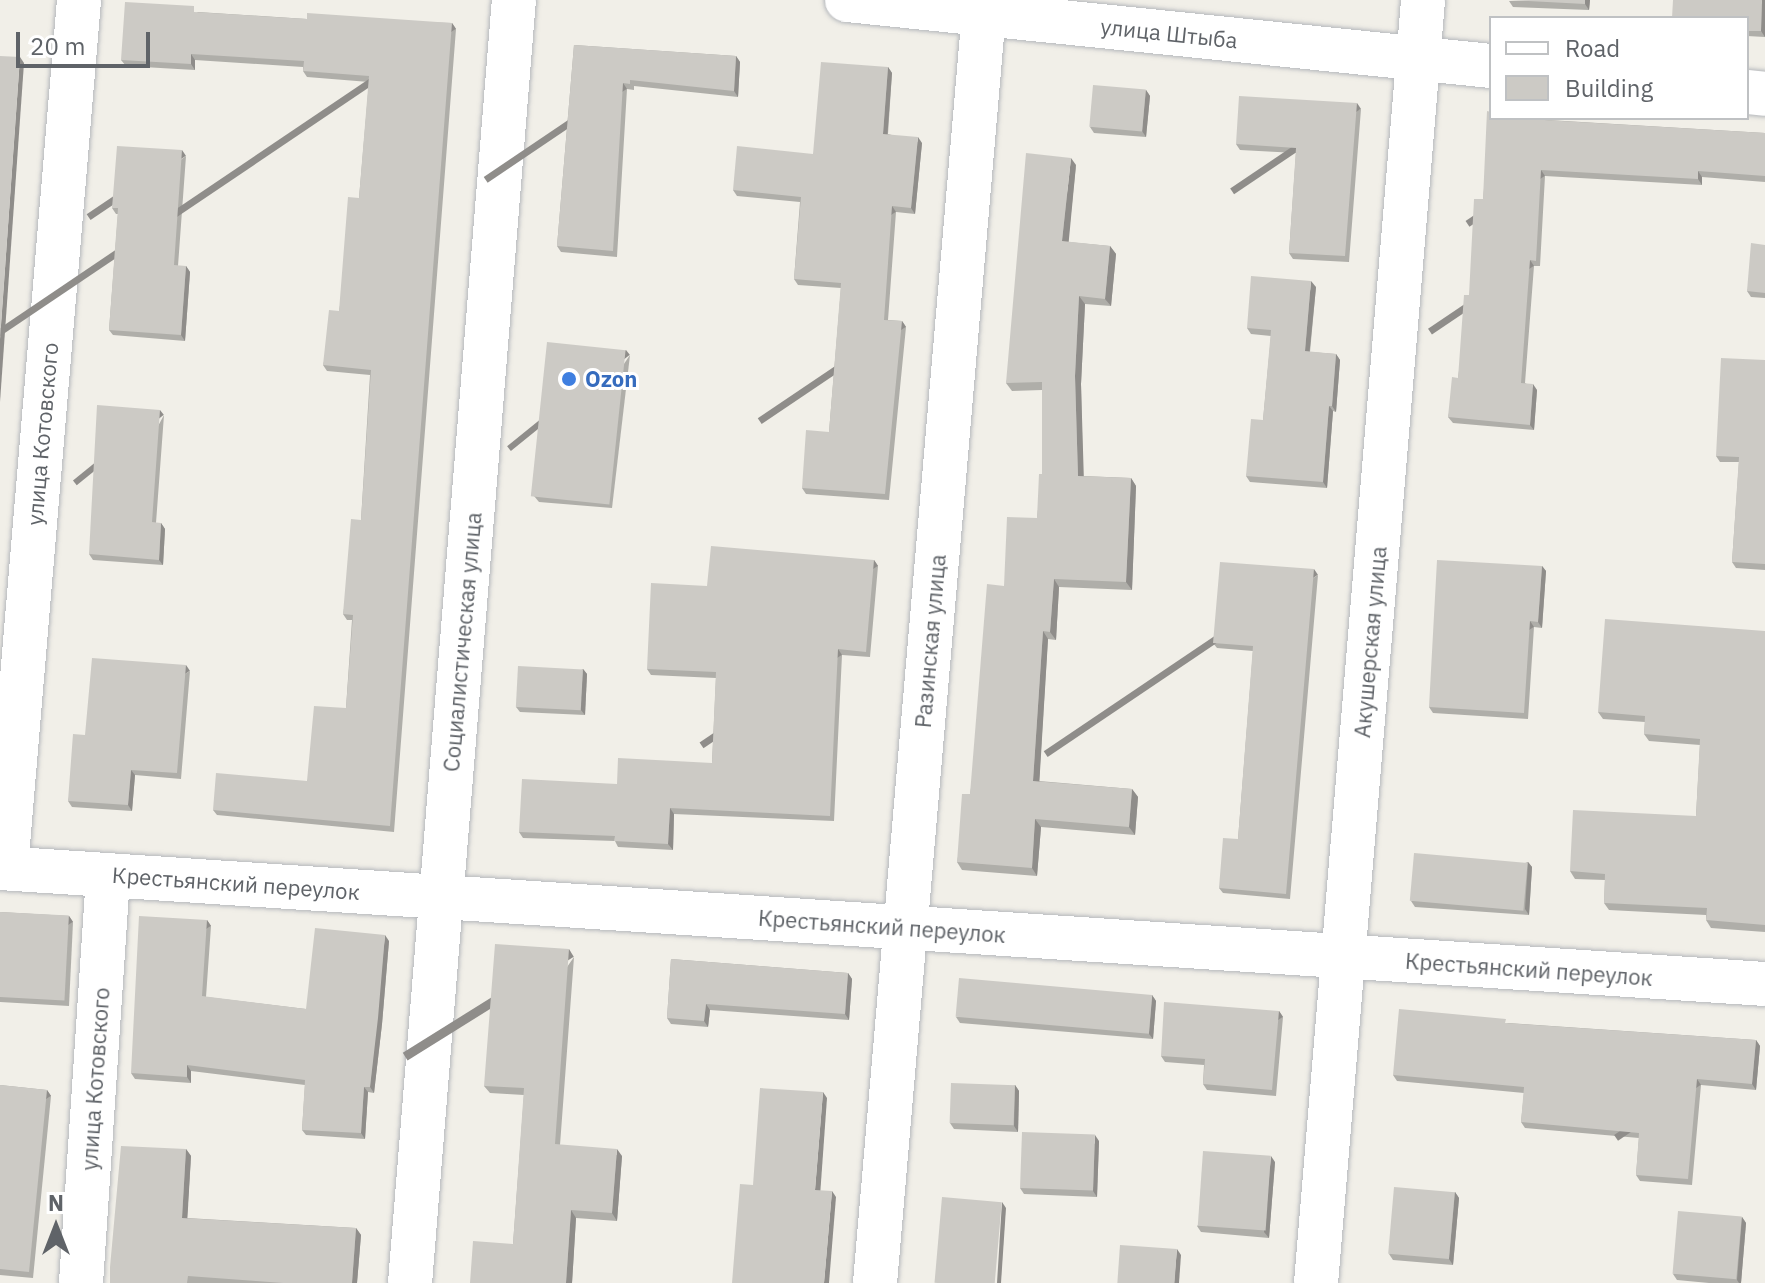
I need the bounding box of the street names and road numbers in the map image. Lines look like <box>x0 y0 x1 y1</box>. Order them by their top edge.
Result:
street label: улица Штыба <box>1099 13 1239 53</box>
street label: улица Котовского <box>21 341 63 527</box>
street label: Социалистическая улица <box>438 511 486 773</box>
street label: Акушерская улица <box>1348 545 1392 739</box>
street label: Разинская улица <box>909 553 951 729</box>
street label: Крестьянский переулок <box>111 861 361 905</box>
street label: Крестьянский переулок <box>757 904 1007 948</box>
street label: Крестьянский переулок <box>1404 947 1654 991</box>
street label: улица Котовского <box>75 987 115 1171</box>

